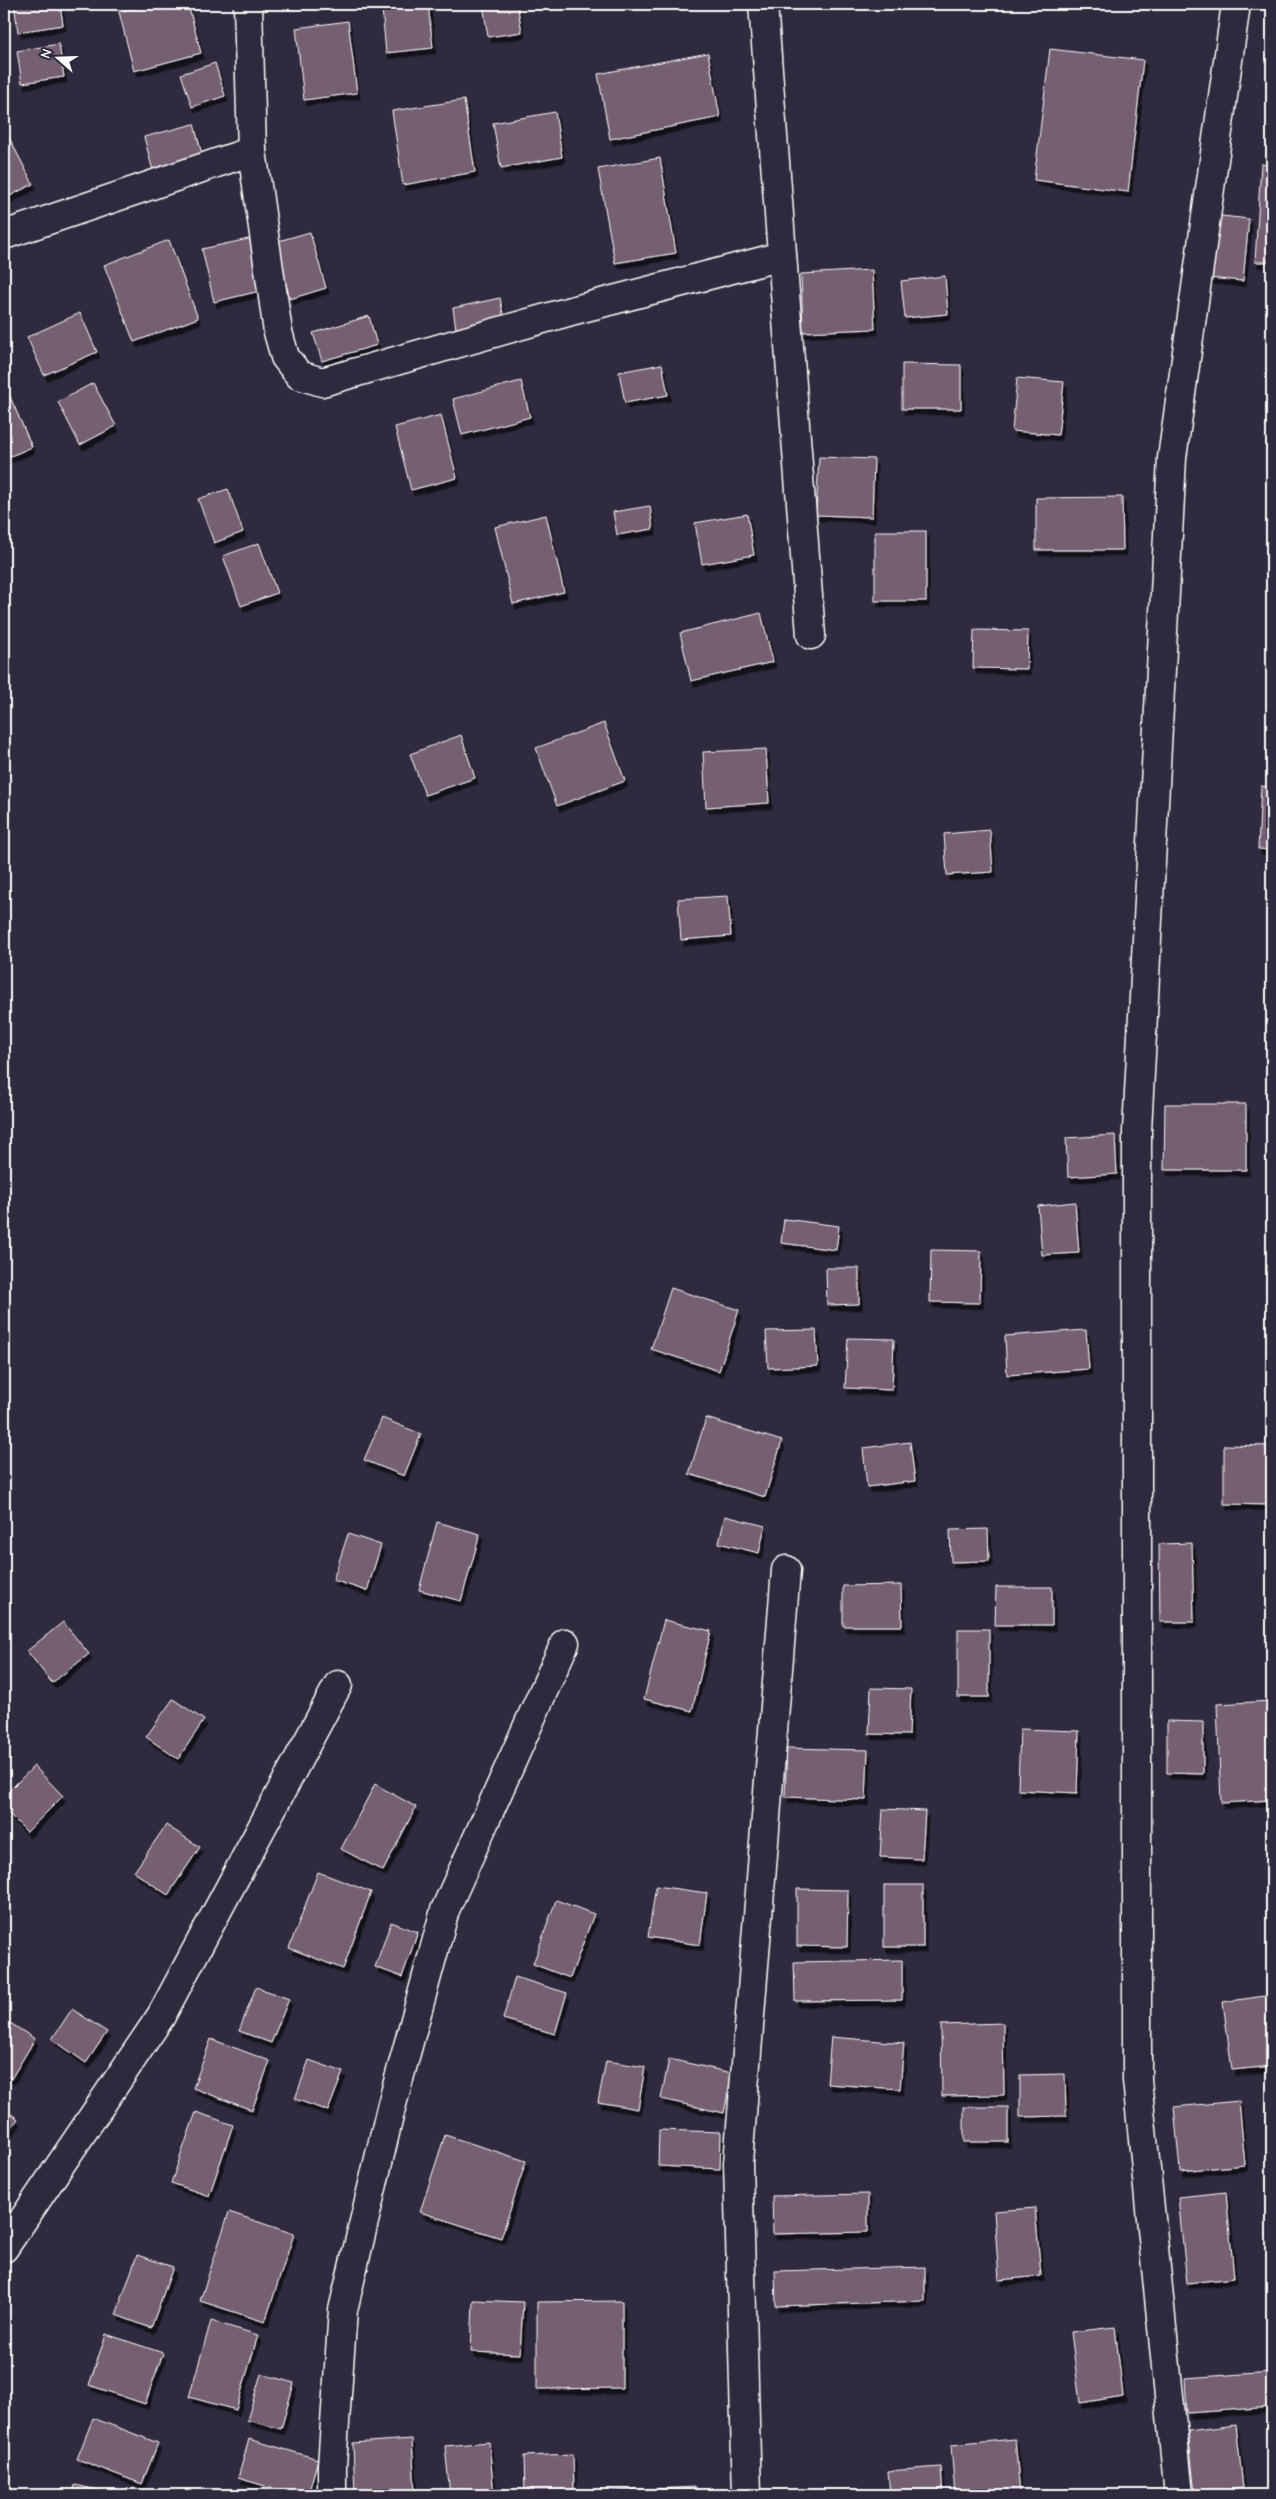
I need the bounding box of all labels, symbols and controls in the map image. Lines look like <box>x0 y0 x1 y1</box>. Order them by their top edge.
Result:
north arrow <box>32 32 82 82</box>
text: N <box>37 47 56 61</box>

